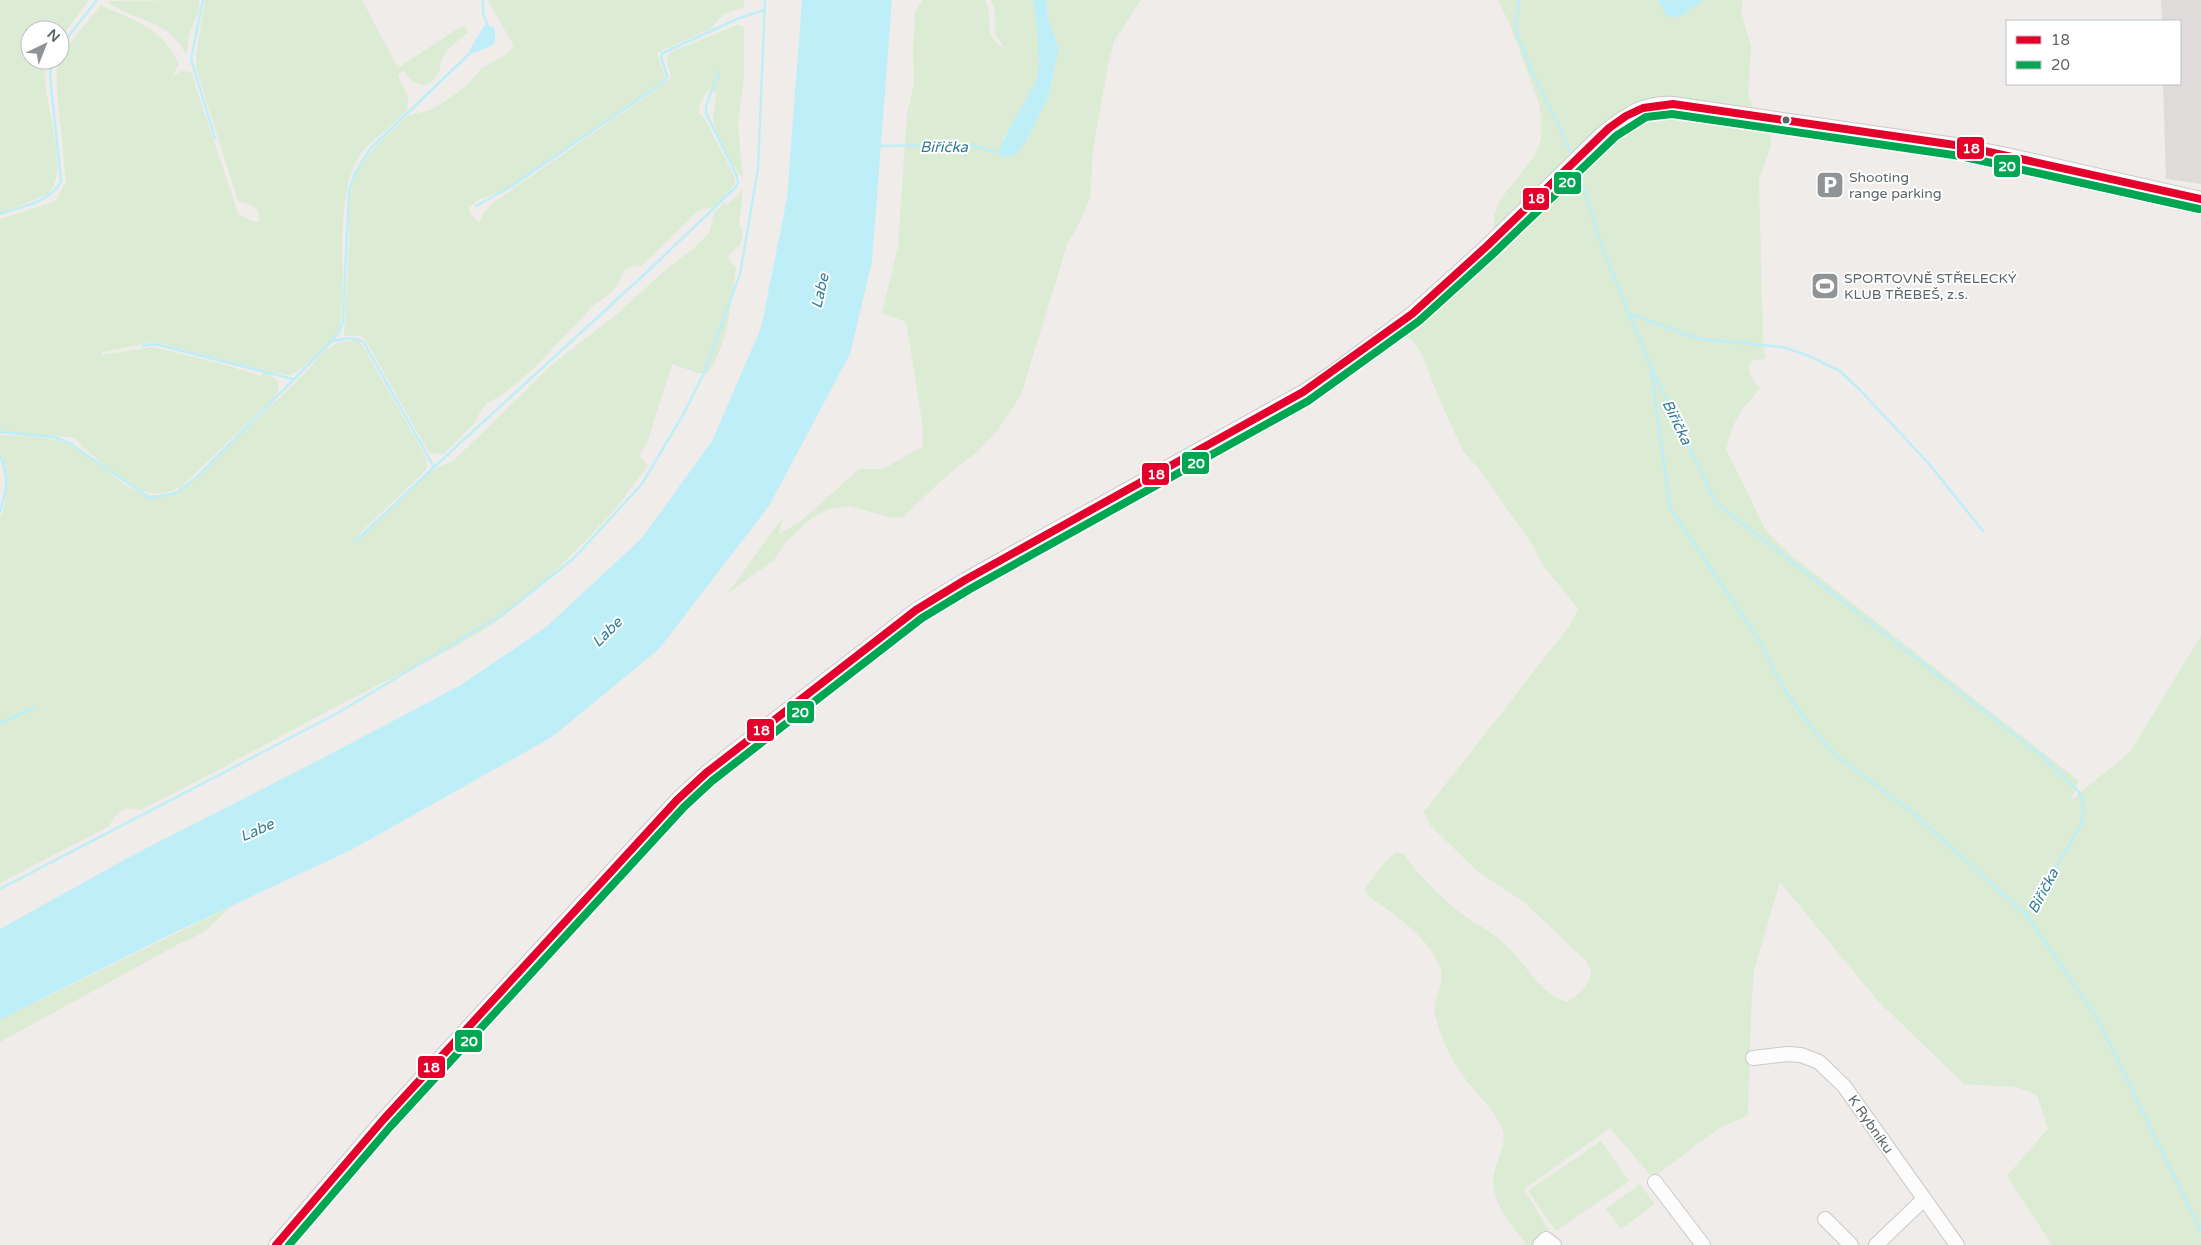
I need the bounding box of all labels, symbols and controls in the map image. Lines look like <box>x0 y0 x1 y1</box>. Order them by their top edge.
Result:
north arrow <box>20 20 70 70</box>
legend <box>2006 20 2181 85</box>
text: N <box>44 26 63 46</box>
text: 18 <box>2051 31 2070 49</box>
text: 20 <box>2051 56 2070 74</box>
unlabelled marker <box>1781 115 1791 125</box>
line badge: 18 <box>1956 136 1985 160</box>
water label: Biřička <box>920 138 969 156</box>
text: 18 <box>1962 140 1980 157</box>
line badge: 20 <box>1993 154 2021 178</box>
text: 20 <box>1998 158 2016 175</box>
place label: Shooting range parking <box>1849 169 1942 202</box>
parking icon: Shooting range parking <box>1815 170 1845 200</box>
line badge: 20 <box>1553 171 1582 195</box>
text: 20 <box>1558 174 1576 191</box>
line badge: 18 <box>1522 187 1550 211</box>
text: 18 <box>1527 190 1545 207</box>
water label: Labe <box>807 270 833 310</box>
place label: SPORTOVNĚ STŘELECKÝ KLUB TŘEBEŠ, z.s. <box>1844 270 2017 303</box>
sports icon: SPORTOVNĚ STŘELECKÝ KLUB TŘEBEŠ, z.s. <box>1810 271 1840 301</box>
water label: Biřička <box>1658 397 1696 448</box>
line badge: 20 <box>1181 451 1210 475</box>
text: 20 <box>1187 455 1205 472</box>
line badge: 18 <box>1141 462 1170 486</box>
text: 18 <box>1147 466 1165 483</box>
water label: Labe <box>588 612 627 651</box>
line badge: 20 <box>786 700 815 724</box>
text: 20 <box>791 704 809 721</box>
line badge: 18 <box>746 718 775 742</box>
text: 18 <box>752 722 770 739</box>
water label: Labe <box>237 814 278 845</box>
water label: Biřička <box>2024 865 2062 916</box>
line badge: 20 <box>454 1029 483 1053</box>
text: 20 <box>460 1033 478 1050</box>
line badge: 18 <box>417 1055 446 1079</box>
text: 18 <box>422 1059 440 1076</box>
street label: K Rybníku <box>1844 1092 1897 1157</box>

